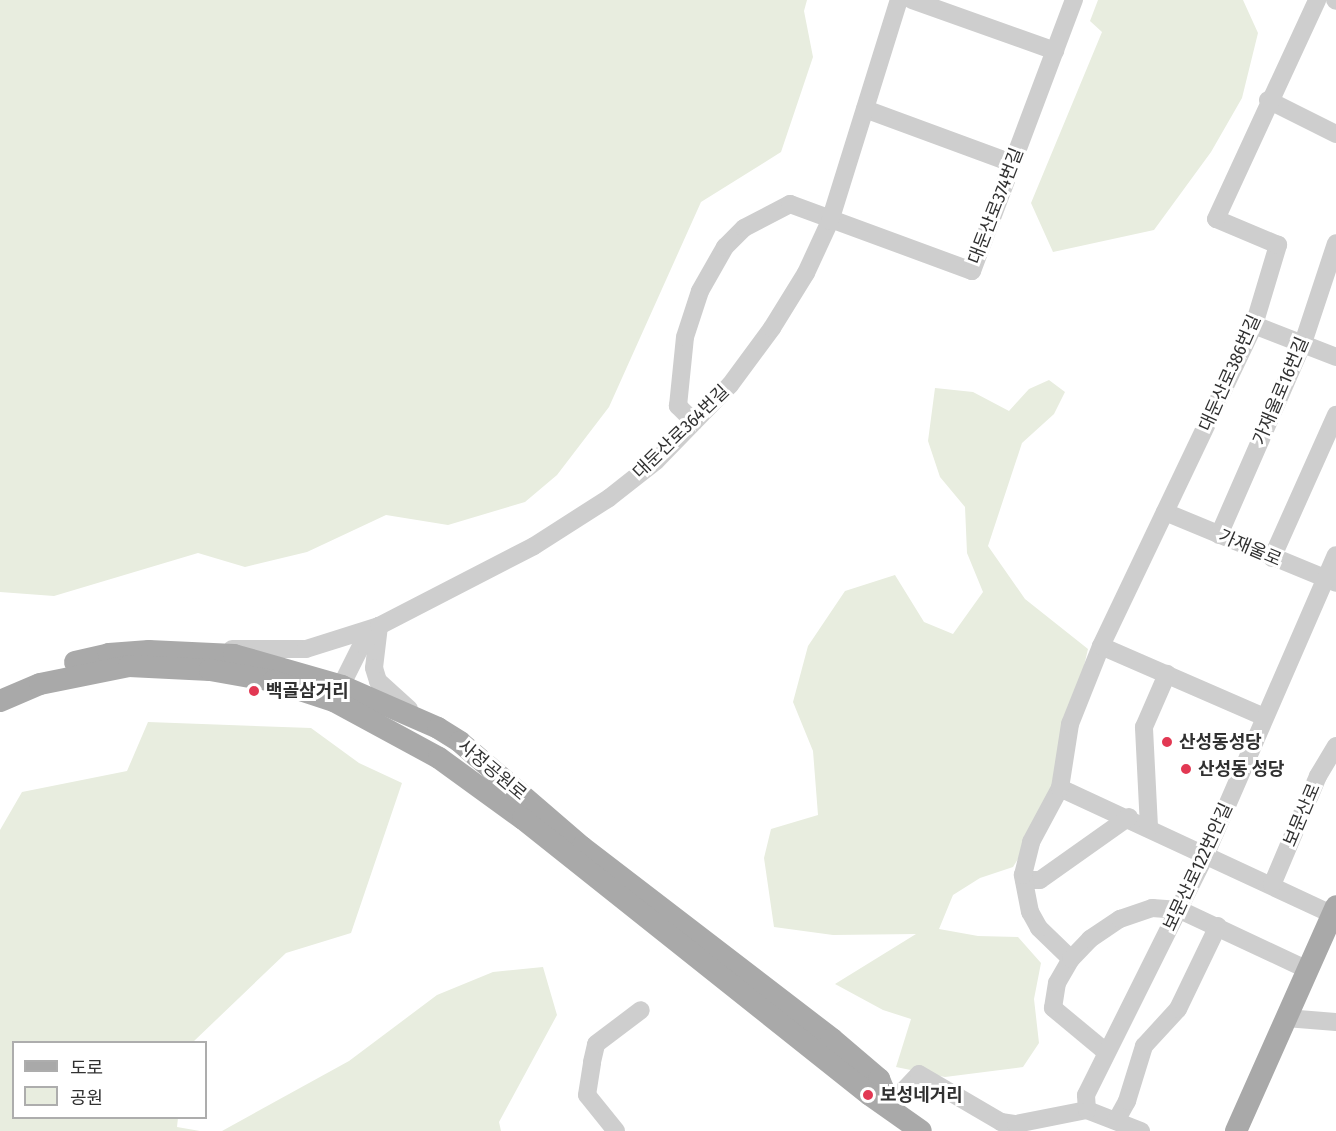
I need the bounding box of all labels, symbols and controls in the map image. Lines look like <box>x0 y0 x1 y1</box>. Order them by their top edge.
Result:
street label: 대둔산로374번길 <box>964 145 1028 267</box>
street label: 대둔산로386번길 <box>1195 311 1265 435</box>
street label: 가재울로16번길 <box>1249 334 1313 448</box>
street label: 대둔산로364번길 <box>628 381 734 483</box>
street label: 가재울로 <box>1215 525 1285 571</box>
place label: 백골삼거리 <box>266 680 349 702</box>
marker: 백골삼거리 <box>247 684 261 698</box>
place label: 산성동성당 <box>1179 731 1262 753</box>
street label: 사정공원로 <box>453 735 531 805</box>
marker: 산성동성당 <box>1160 735 1174 749</box>
place label: 산성동 성당 <box>1198 758 1285 780</box>
marker: 산성동 성당 <box>1179 762 1193 776</box>
street label: 보문산로 <box>1279 780 1325 850</box>
street label: 보문산로122번안길 <box>1159 800 1237 934</box>
legend <box>12 1041 207 1119</box>
text: 도로 <box>70 1057 103 1079</box>
place label: 보성네거리 <box>880 1084 963 1106</box>
text: 공원 <box>70 1087 103 1109</box>
marker: 보성네거리 <box>861 1088 875 1102</box>

